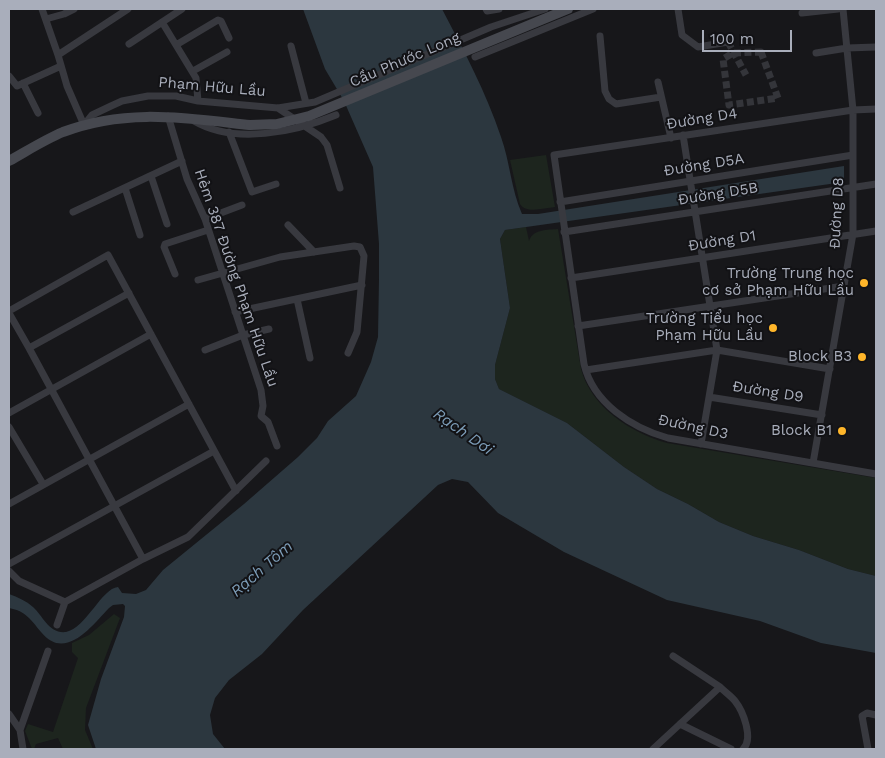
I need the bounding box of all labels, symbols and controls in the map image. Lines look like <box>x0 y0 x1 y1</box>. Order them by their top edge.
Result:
scale bar <box>705 20 795 52</box>
street label: Cầu Phước Long <box>347 29 463 91</box>
text: 100 m <box>710 30 754 48</box>
street label: Phạm Hữu Lầu <box>158 73 266 101</box>
street label: Đường D4 <box>665 105 739 133</box>
street label: Đường D5A <box>663 150 745 180</box>
street label: Hẻm 387 Đường Phạm Hữu Lầu <box>190 167 282 389</box>
street label: Đường D8 <box>826 177 848 249</box>
street label: Đường D5B <box>677 179 759 209</box>
street label: Đường D1 <box>687 227 757 255</box>
place label: Trường Trung học cơ sở Phạm Hữu Lầu <box>702 265 854 300</box>
marker: Trường Trung học cơ sở Phạm Hữu Lầu <box>858 277 870 289</box>
place label: Trường Tiểu học Phạm Hữu Lầu <box>646 310 763 345</box>
marker: Trường Tiểu học Phạm Hữu Lầu <box>767 322 779 334</box>
place label: Block B3 <box>788 348 852 366</box>
marker: Block B3 <box>856 351 868 363</box>
street label: Đường D9 <box>731 377 805 407</box>
water label: Rạch Dơi <box>430 405 496 459</box>
street label: Đường D3 <box>656 411 730 443</box>
place label: Block B1 <box>771 422 832 440</box>
marker: Block B1 <box>836 425 848 437</box>
water label: Rạch Tôm <box>227 537 297 601</box>

